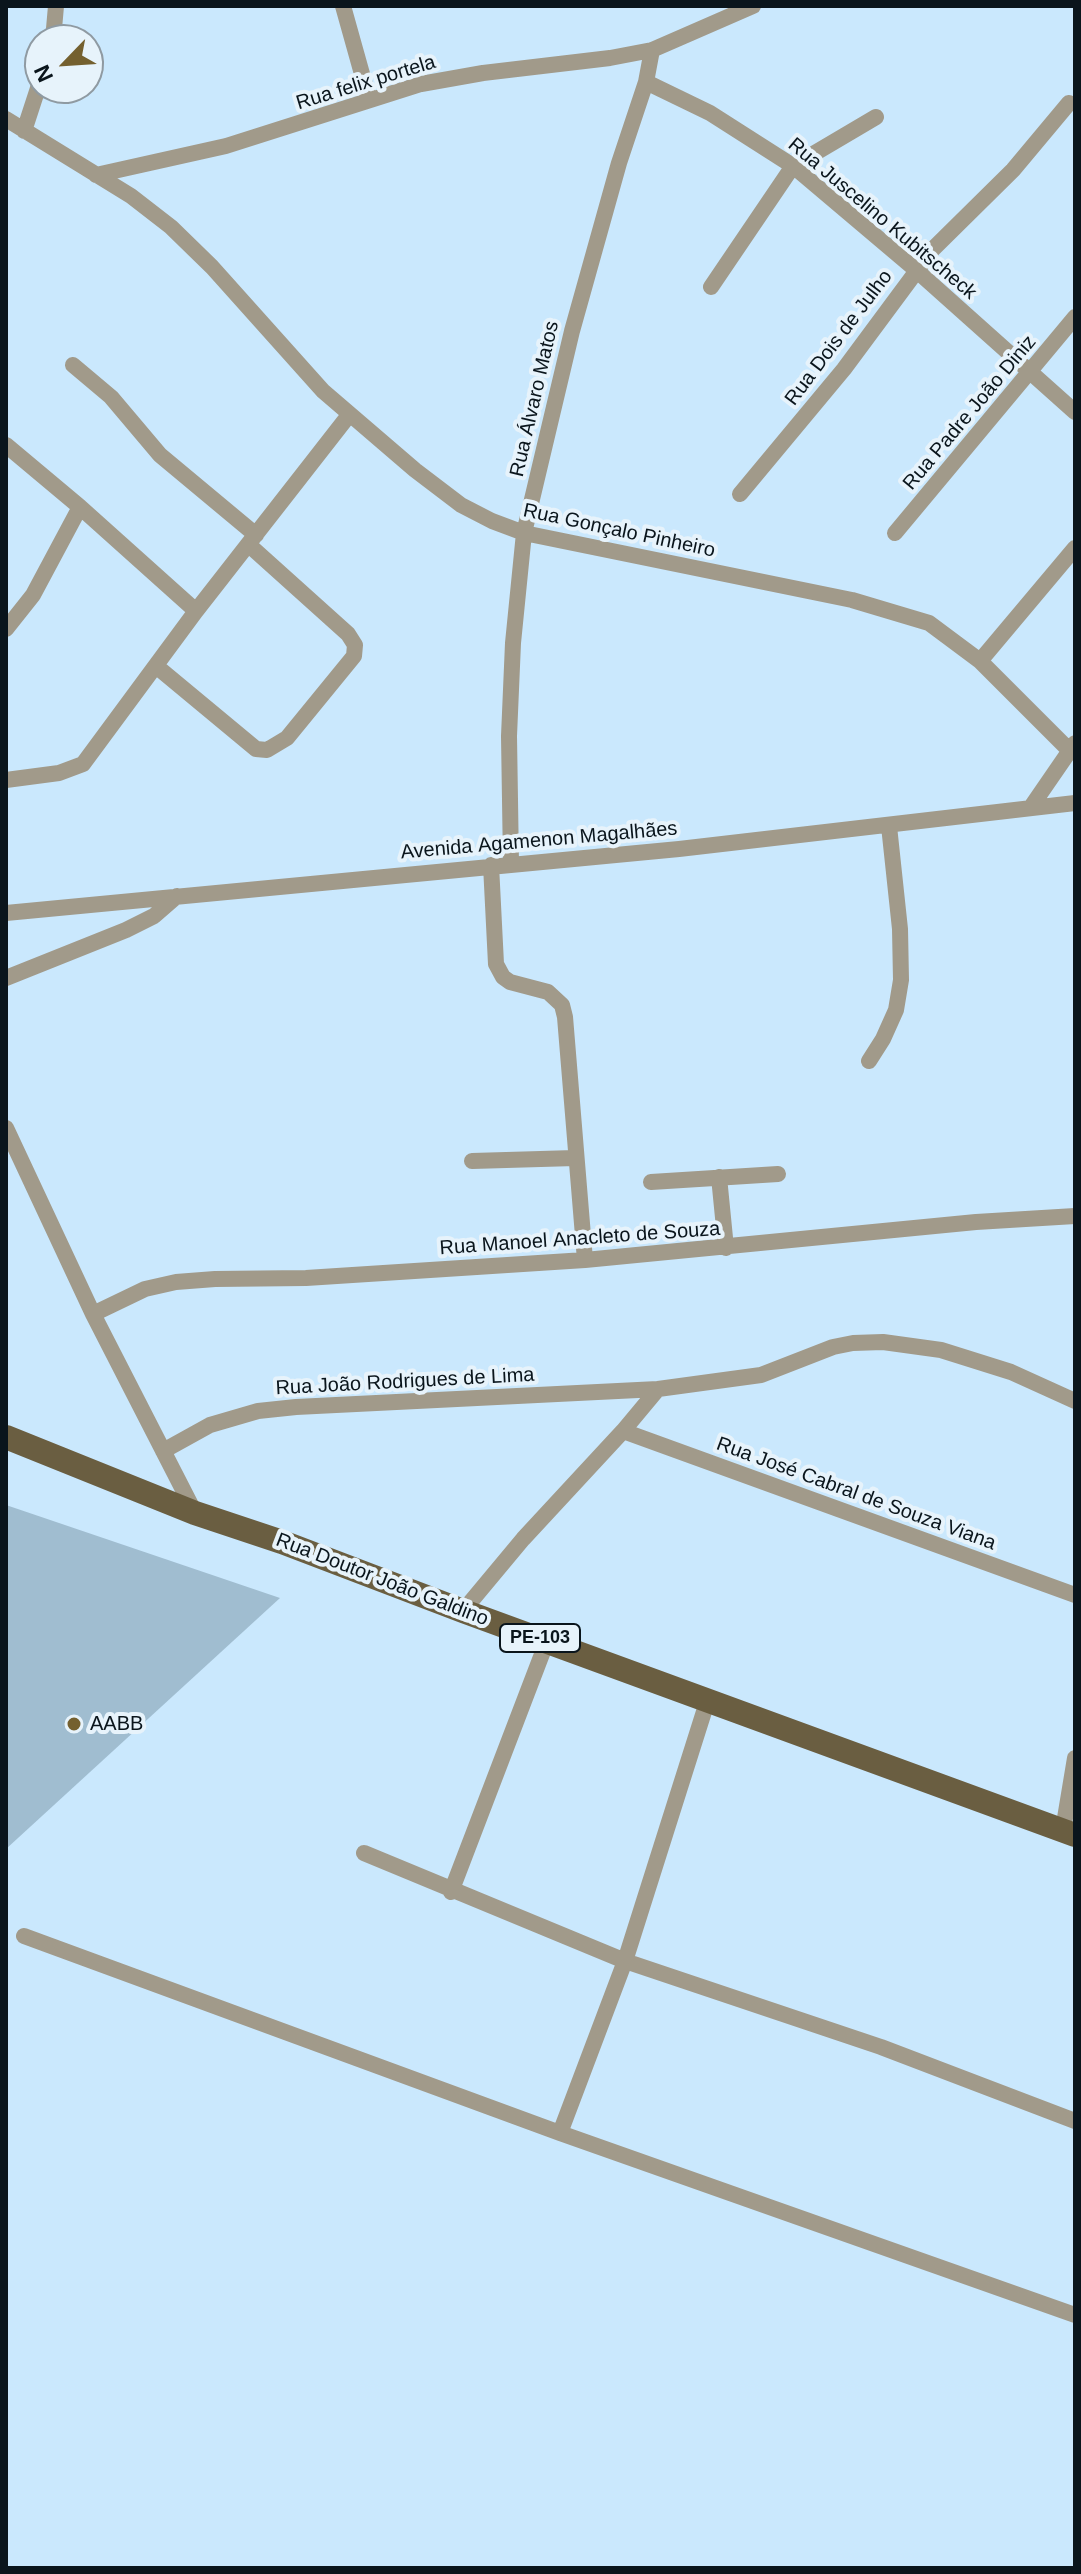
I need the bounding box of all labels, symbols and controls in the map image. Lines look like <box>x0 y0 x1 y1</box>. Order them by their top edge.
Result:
north arrow <box>24 24 104 104</box>
street label: Rua felix portela <box>293 50 439 116</box>
text: N <box>29 61 58 86</box>
street label: Rua Juscelino Kubitscheck <box>783 133 981 305</box>
street label: Rua Dois de Julho <box>780 266 898 410</box>
street label: Rua Álvaro Matos <box>505 319 565 479</box>
street label: Rua Padre João Diniz <box>898 331 1042 495</box>
street label: Rua Gonçalo Pinheiro <box>521 499 717 563</box>
street label: Avenida Agamenon Magalhães <box>400 817 678 865</box>
street label: Rua Manoel Anacleto de Souza <box>439 1217 721 1261</box>
street label: Rua João Rodrigues de Lima <box>275 1363 535 1401</box>
street label: Rua José Cabral de Souza Viana <box>713 1432 999 1556</box>
street label: Rua Doutor João Galdino <box>272 1528 492 1632</box>
road number: PE-103 <box>500 1624 580 1652</box>
place label: AABB <box>90 1712 143 1736</box>
marker: AABB <box>65 1715 83 1733</box>

